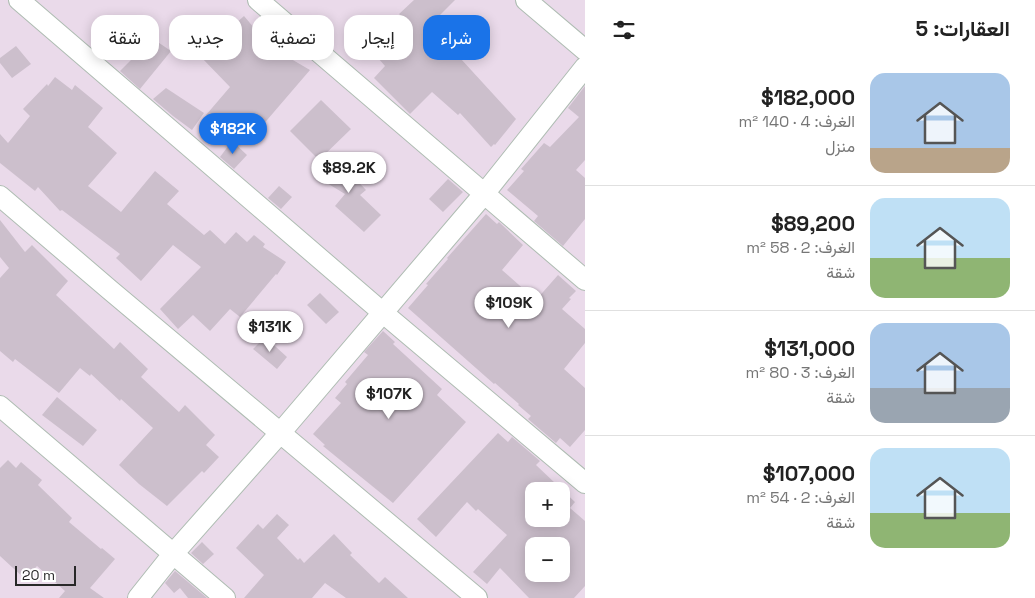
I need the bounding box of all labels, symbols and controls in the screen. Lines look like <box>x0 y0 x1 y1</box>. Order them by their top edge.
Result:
chip: شقة <box>91 15 159 60</box>
chip: جديد <box>169 15 242 60</box>
chip: تصفية <box>252 15 334 60</box>
chip: إيجار <box>344 15 413 60</box>
chip: شراء <box>423 15 490 60</box>
text: العقارات: 5 <box>915 15 1010 42</box>
icon: filters <box>610 16 638 44</box>
text: $182,000 <box>761 84 855 111</box>
icon: home <box>910 93 970 153</box>
text: الغرف: 4 · 140 m² <box>738 111 855 132</box>
pin: $182K <box>198 112 268 155</box>
text: $182K <box>210 118 256 139</box>
text: منزل <box>825 136 855 157</box>
pin: $89.2K <box>308 152 390 194</box>
text: $89.2K <box>322 157 376 178</box>
text: $89,200 <box>771 210 855 237</box>
icon: home <box>910 218 970 278</box>
text: الغرف: 2 · 58 m² <box>746 237 855 258</box>
text: شقة <box>826 262 855 283</box>
pin: $109K <box>474 286 544 329</box>
text: $109K <box>485 292 533 313</box>
pin: $131K <box>235 310 305 353</box>
text: $131K <box>248 316 292 337</box>
text: $131,000 <box>764 335 855 362</box>
icon: home <box>910 343 970 403</box>
text: الغرف: 3 · 80 m² <box>746 362 855 383</box>
pin: $107K <box>354 378 424 420</box>
text: $107K <box>366 383 412 404</box>
text: شقة <box>826 387 855 408</box>
text: $107,000 <box>763 460 855 487</box>
icon: home <box>910 468 970 528</box>
map controls <box>525 482 570 582</box>
button: + <box>525 482 570 527</box>
text: الغرف: 2 · 54 m² <box>746 487 855 508</box>
text: شقة <box>826 512 855 533</box>
button: − <box>525 537 570 582</box>
scale bar <box>15 563 76 586</box>
text: 20 m <box>22 566 55 584</box>

